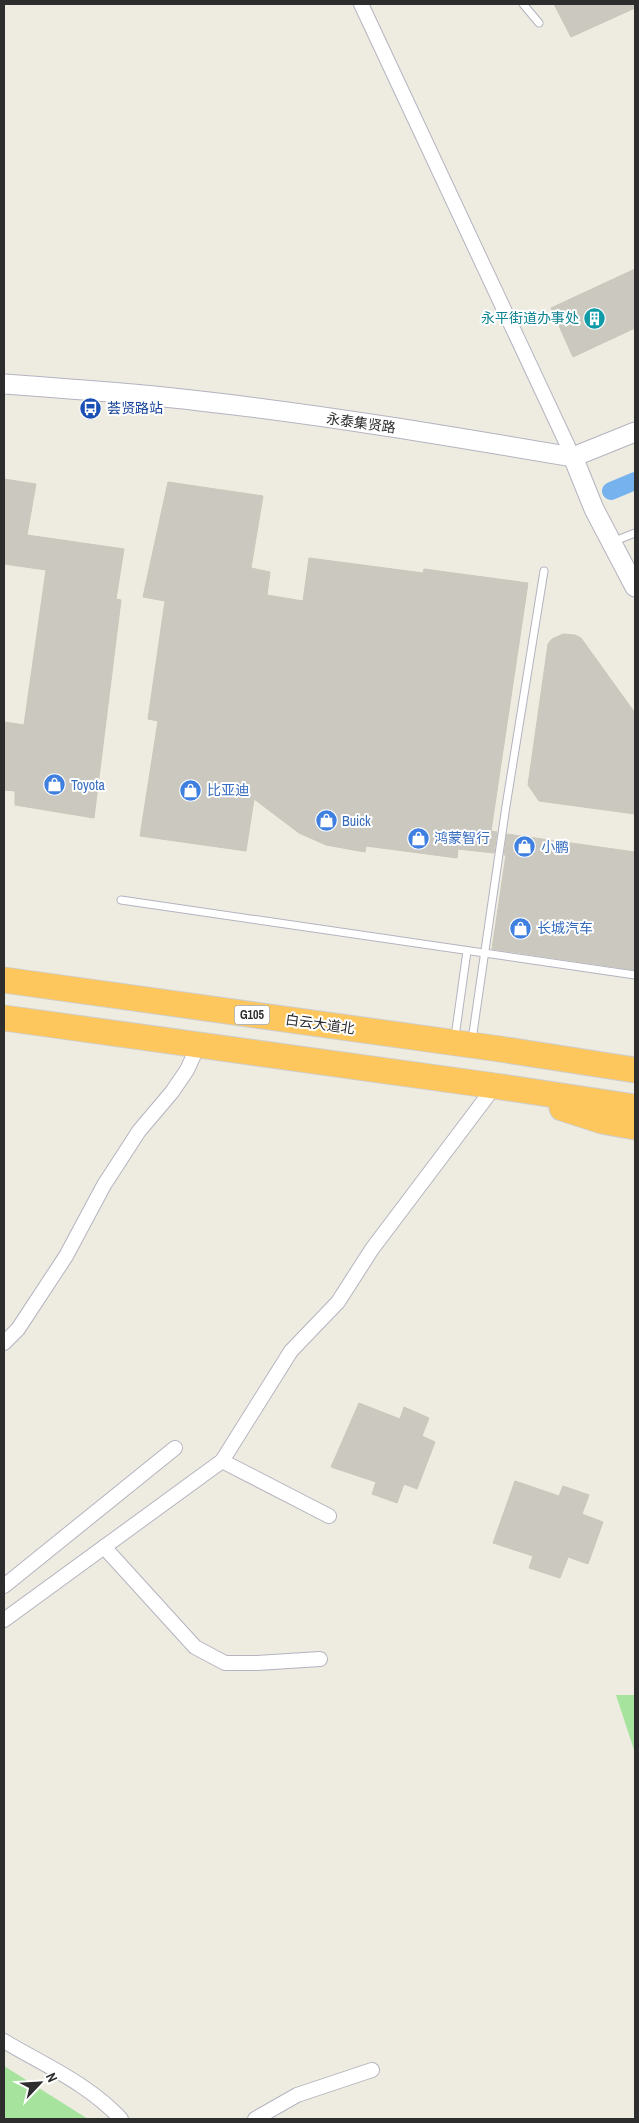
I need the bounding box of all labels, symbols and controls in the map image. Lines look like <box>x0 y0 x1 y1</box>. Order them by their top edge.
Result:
building icon: 永平街道办事处 <box>583 306 607 330</box>
place label: 永平街道办事处 <box>481 309 579 327</box>
bus stop icon: 荟贤路站 <box>79 396 103 420</box>
place label: 荟贤路站 <box>107 399 163 417</box>
street label: 永泰集贤路 <box>325 409 397 437</box>
shop icon: Toyota <box>43 773 67 797</box>
place label: Toyota <box>71 776 105 794</box>
shop icon: 比亚迪 <box>179 778 203 802</box>
place label: 比亚迪 <box>207 781 249 799</box>
shop icon: Buick <box>314 809 338 833</box>
place label: Buick <box>342 812 371 830</box>
shop icon: 鸿蒙智行 <box>406 826 430 850</box>
place label: 鸿蒙智行 <box>434 829 490 847</box>
shop icon: 小鹏 <box>513 835 537 859</box>
place label: 小鹏 <box>541 838 569 856</box>
shop icon: 长城汽车 <box>509 916 533 940</box>
place label: 长城汽车 <box>537 919 593 937</box>
road number: G105 <box>234 1006 270 1024</box>
street label: 白云大道北 <box>284 1010 356 1038</box>
north arrow <box>15 2058 65 2108</box>
text: N <box>42 2070 62 2085</box>

